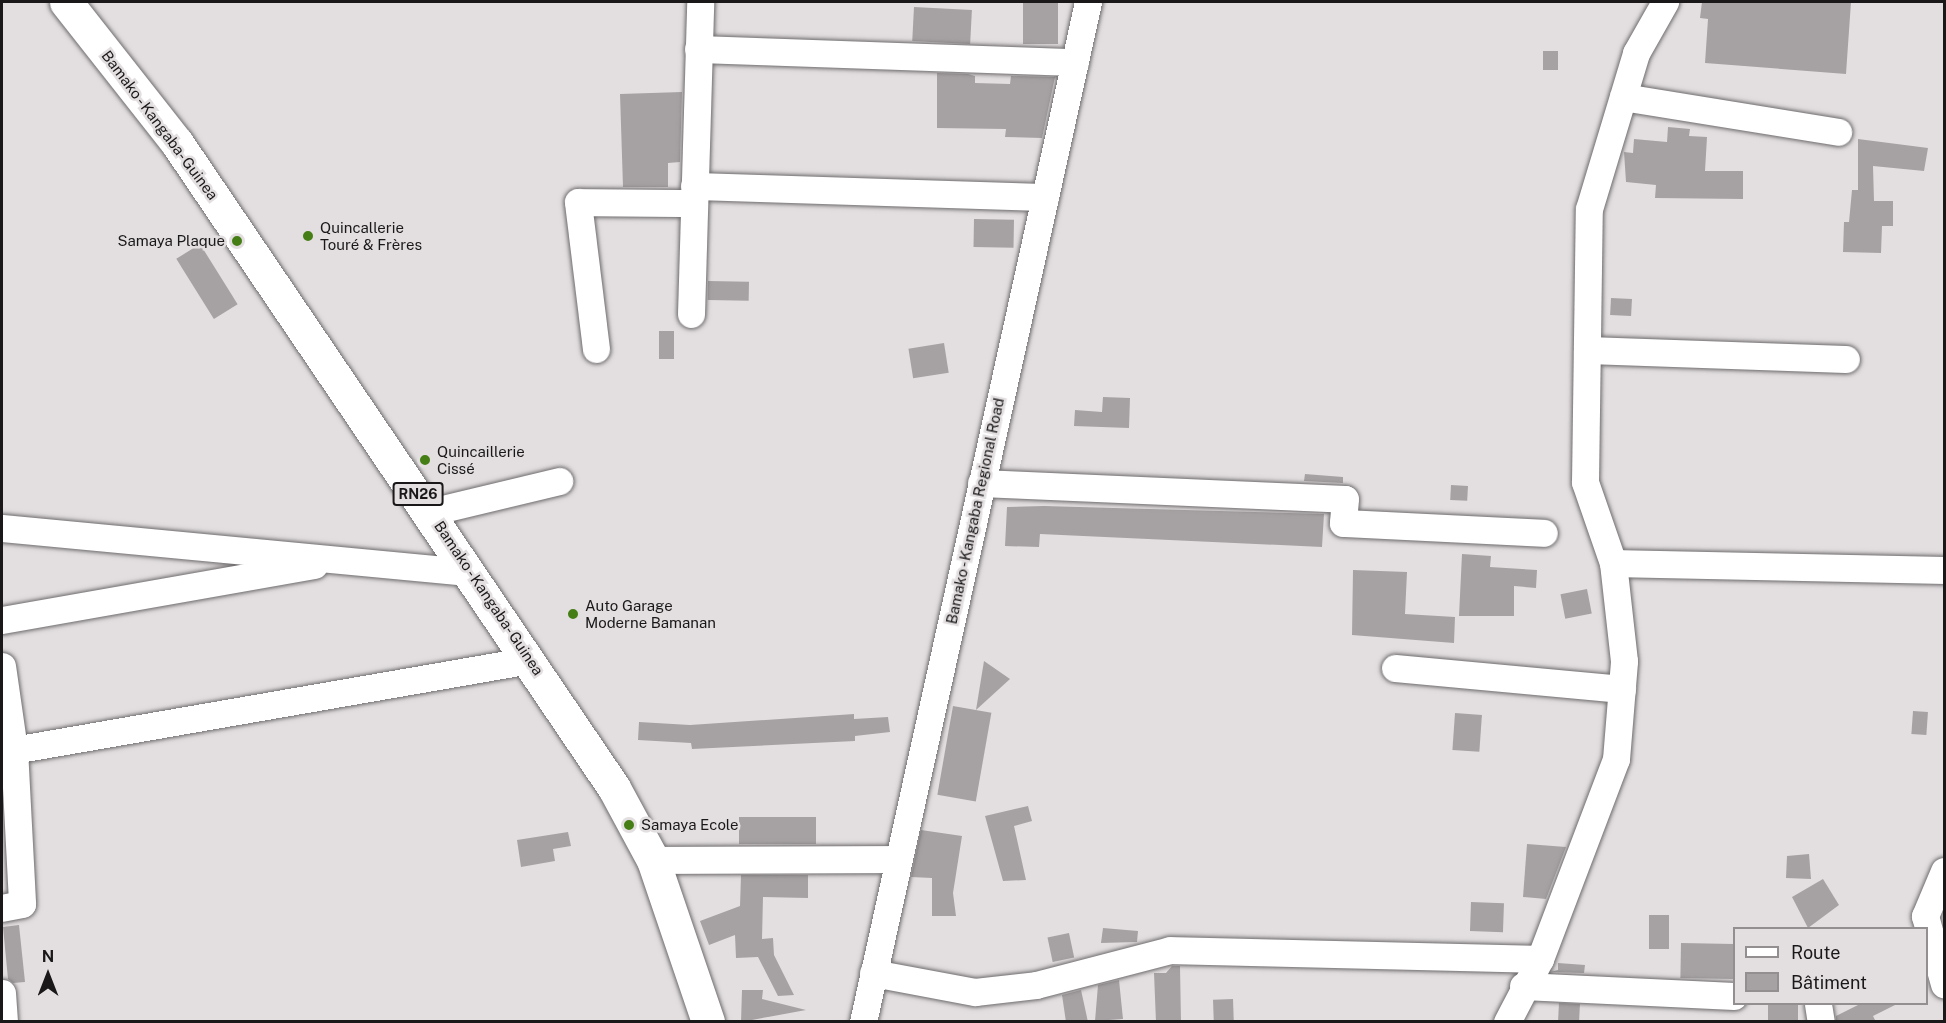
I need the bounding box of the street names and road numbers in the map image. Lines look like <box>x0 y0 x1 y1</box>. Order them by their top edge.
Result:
street label: Bamako - Kangaba- Guinea <box>96 44 224 206</box>
street label: Bamako - Kangaba Regional Road <box>942 394 1008 628</box>
road number: RN26 <box>392 483 444 505</box>
street label: Bamako - Kangaba- Guinea <box>429 515 549 681</box>

